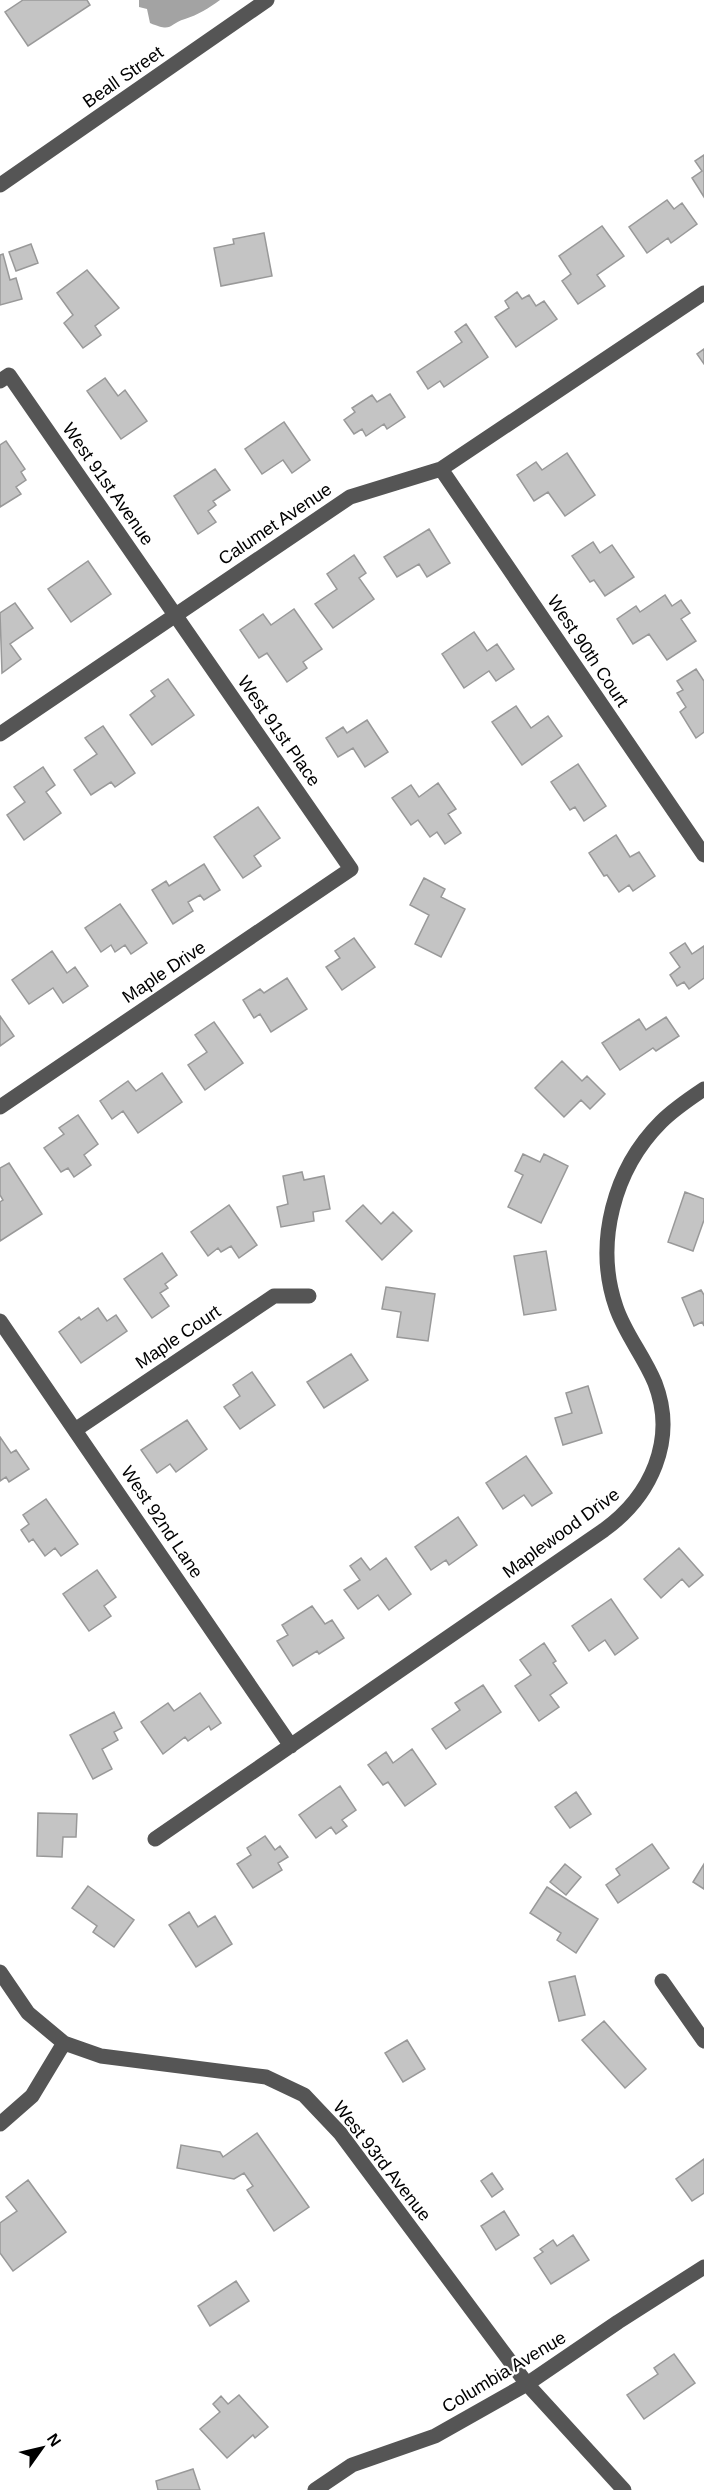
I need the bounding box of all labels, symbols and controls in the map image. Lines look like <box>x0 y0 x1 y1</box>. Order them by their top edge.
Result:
street label: Beall Street <box>79 42 167 112</box>
street label: West 91st Avenue <box>58 419 158 549</box>
street label: Calumet Avenue <box>215 479 335 569</box>
street label: West 90th Court <box>543 592 633 710</box>
street label: West 91st Place <box>234 672 324 790</box>
street label: Maple Drive <box>119 937 209 1007</box>
street label: Maple Court <box>132 1301 224 1373</box>
street label: West 92nd Lane <box>117 1462 207 1582</box>
street label: Maplewood Drive <box>499 1484 623 1582</box>
street label: West 93rd Avenue <box>329 2097 435 2225</box>
street label: Columbia Avenue <box>439 2327 569 2417</box>
north arrow <box>12 2418 72 2478</box>
text: N <box>44 2430 64 2449</box>

